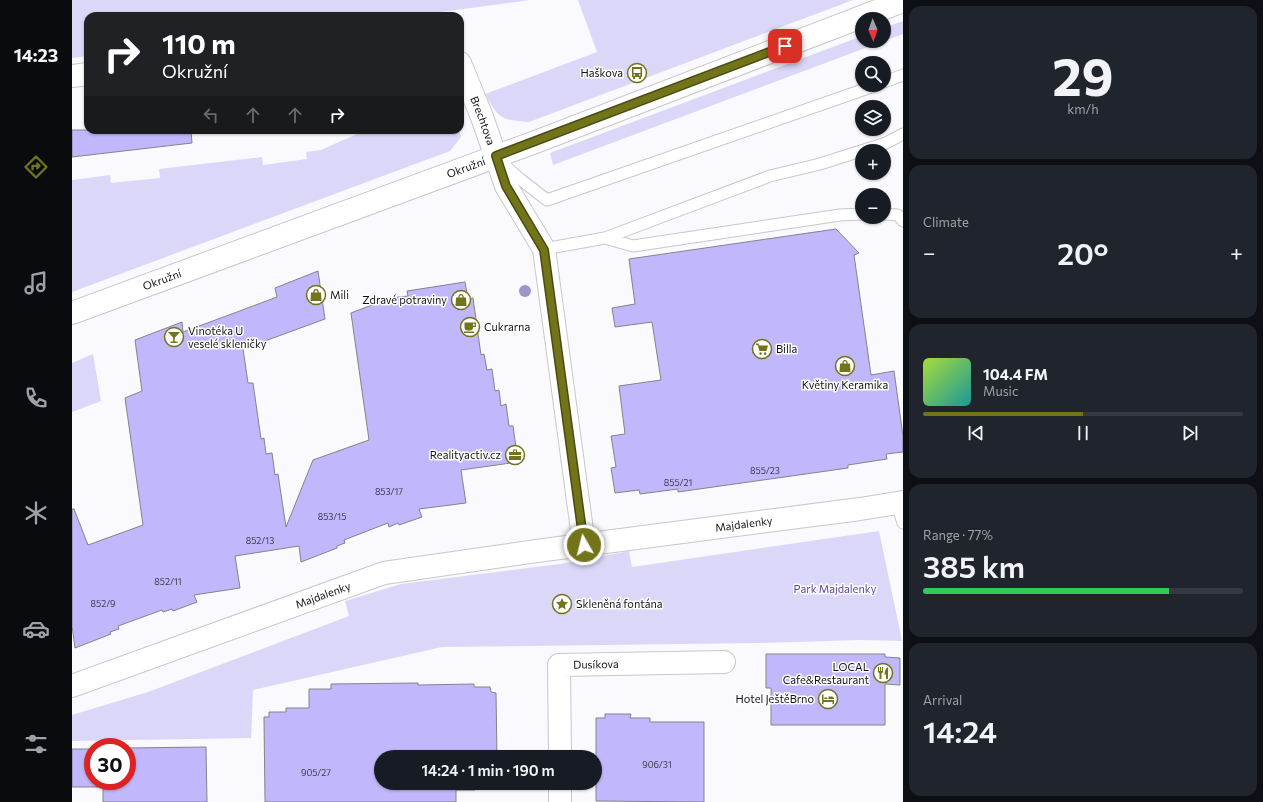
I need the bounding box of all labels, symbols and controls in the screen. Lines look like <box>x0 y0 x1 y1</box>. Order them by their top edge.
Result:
north arrow <box>855 12 891 48</box>
map controls <box>855 12 891 224</box>
text: 110 m <box>162 26 236 60</box>
icon: right <box>96 28 148 80</box>
pin <box>768 29 802 63</box>
icon: arrive <box>774 35 796 57</box>
text: 29 <box>1052 43 1114 107</box>
text: 14:23 <box>14 44 58 66</box>
button: search <box>855 56 891 92</box>
text: Okružní <box>162 60 228 82</box>
bus stop icon: Haškova <box>626 62 648 84</box>
place label: Haškova <box>581 66 623 79</box>
street label: Brechtova <box>468 94 498 147</box>
button: layers <box>855 100 891 136</box>
text: km/h <box>1067 101 1099 117</box>
icon: left <box>200 104 222 126</box>
icon: ahead <box>242 104 264 126</box>
icon: ahead <box>284 104 306 126</box>
icon: right <box>326 104 348 126</box>
button: + <box>855 144 891 180</box>
icon: directions <box>22 153 50 181</box>
street label: Okružní <box>445 154 488 180</box>
button: − <box>855 188 891 224</box>
text: Climate <box>923 214 969 230</box>
text: 20° <box>1057 234 1108 271</box>
text: − <box>923 239 936 266</box>
text: + <box>1230 239 1243 266</box>
street label: Okružní <box>141 266 184 292</box>
icon: music <box>22 269 50 297</box>
shop icon: Mili <box>305 284 327 306</box>
place label: Mili <box>330 288 349 301</box>
shop icon: Zdravé potraviny <box>450 289 472 311</box>
place label: Zdravé potraviny <box>362 293 447 306</box>
cafe icon: Cukrarna <box>459 316 481 338</box>
place label: Cukrarna <box>484 320 530 333</box>
place label: Vinotéka U veselé skleničky <box>188 324 267 350</box>
bar icon: Vinotéka U veselé skleničky <box>163 326 185 348</box>
supermarket icon: Billa <box>751 338 773 360</box>
place label: Billa <box>776 342 797 355</box>
shop icon: Květiny Keramika <box>834 355 856 377</box>
text: 104.4 FM <box>983 365 1048 383</box>
place label: Květiny Keramika <box>802 378 888 391</box>
text: Music <box>983 383 1018 399</box>
icon: phone <box>22 384 50 412</box>
icon: previous <box>965 422 987 444</box>
icon: pause <box>1072 422 1094 444</box>
icon: next <box>1179 422 1201 444</box>
office icon: Realityactiv.cz <box>504 444 526 466</box>
place label: Realityactiv.cz <box>430 448 502 461</box>
house number: 855/23 <box>750 465 780 476</box>
house number: 855/21 <box>664 477 692 488</box>
house number: 853/17 <box>375 486 403 497</box>
icon: climate <box>22 499 50 527</box>
house number: 853/15 <box>318 511 346 522</box>
street label: Majdalenky <box>714 513 774 534</box>
position arrow <box>563 524 605 566</box>
text: Range · 77% <box>923 527 993 543</box>
house number: 852/13 <box>246 535 274 546</box>
text: 385 km <box>923 547 1025 584</box>
house number: 852/11 <box>154 576 182 587</box>
street label: Majdalenky <box>294 579 353 611</box>
park label: Park Majdalenky <box>794 582 877 595</box>
place icon: Skleněná fontána <box>551 593 573 615</box>
place label: Skleněná fontána <box>576 597 662 610</box>
house number: 852/9 <box>91 598 115 609</box>
icon: car <box>22 615 50 643</box>
street label: Dusíkova <box>573 657 619 671</box>
place label: LOCAL Cafe&Restaurant <box>783 660 869 686</box>
restaurant icon: LOCAL Cafe&Restaurant <box>872 662 894 684</box>
hotel icon: Hotel JeštěBrno <box>817 688 839 710</box>
place label: Hotel JeštěBrno <box>736 692 814 706</box>
text: Arrival <box>923 692 962 708</box>
text: 14:24 <box>923 712 997 749</box>
icon: filters <box>22 730 50 758</box>
speed limit sign: 30 <box>84 738 136 790</box>
house number: 906/31 <box>642 759 672 770</box>
text: 14:24 · 1 min · 190 m <box>421 761 555 779</box>
house number: 905/27 <box>301 767 331 778</box>

